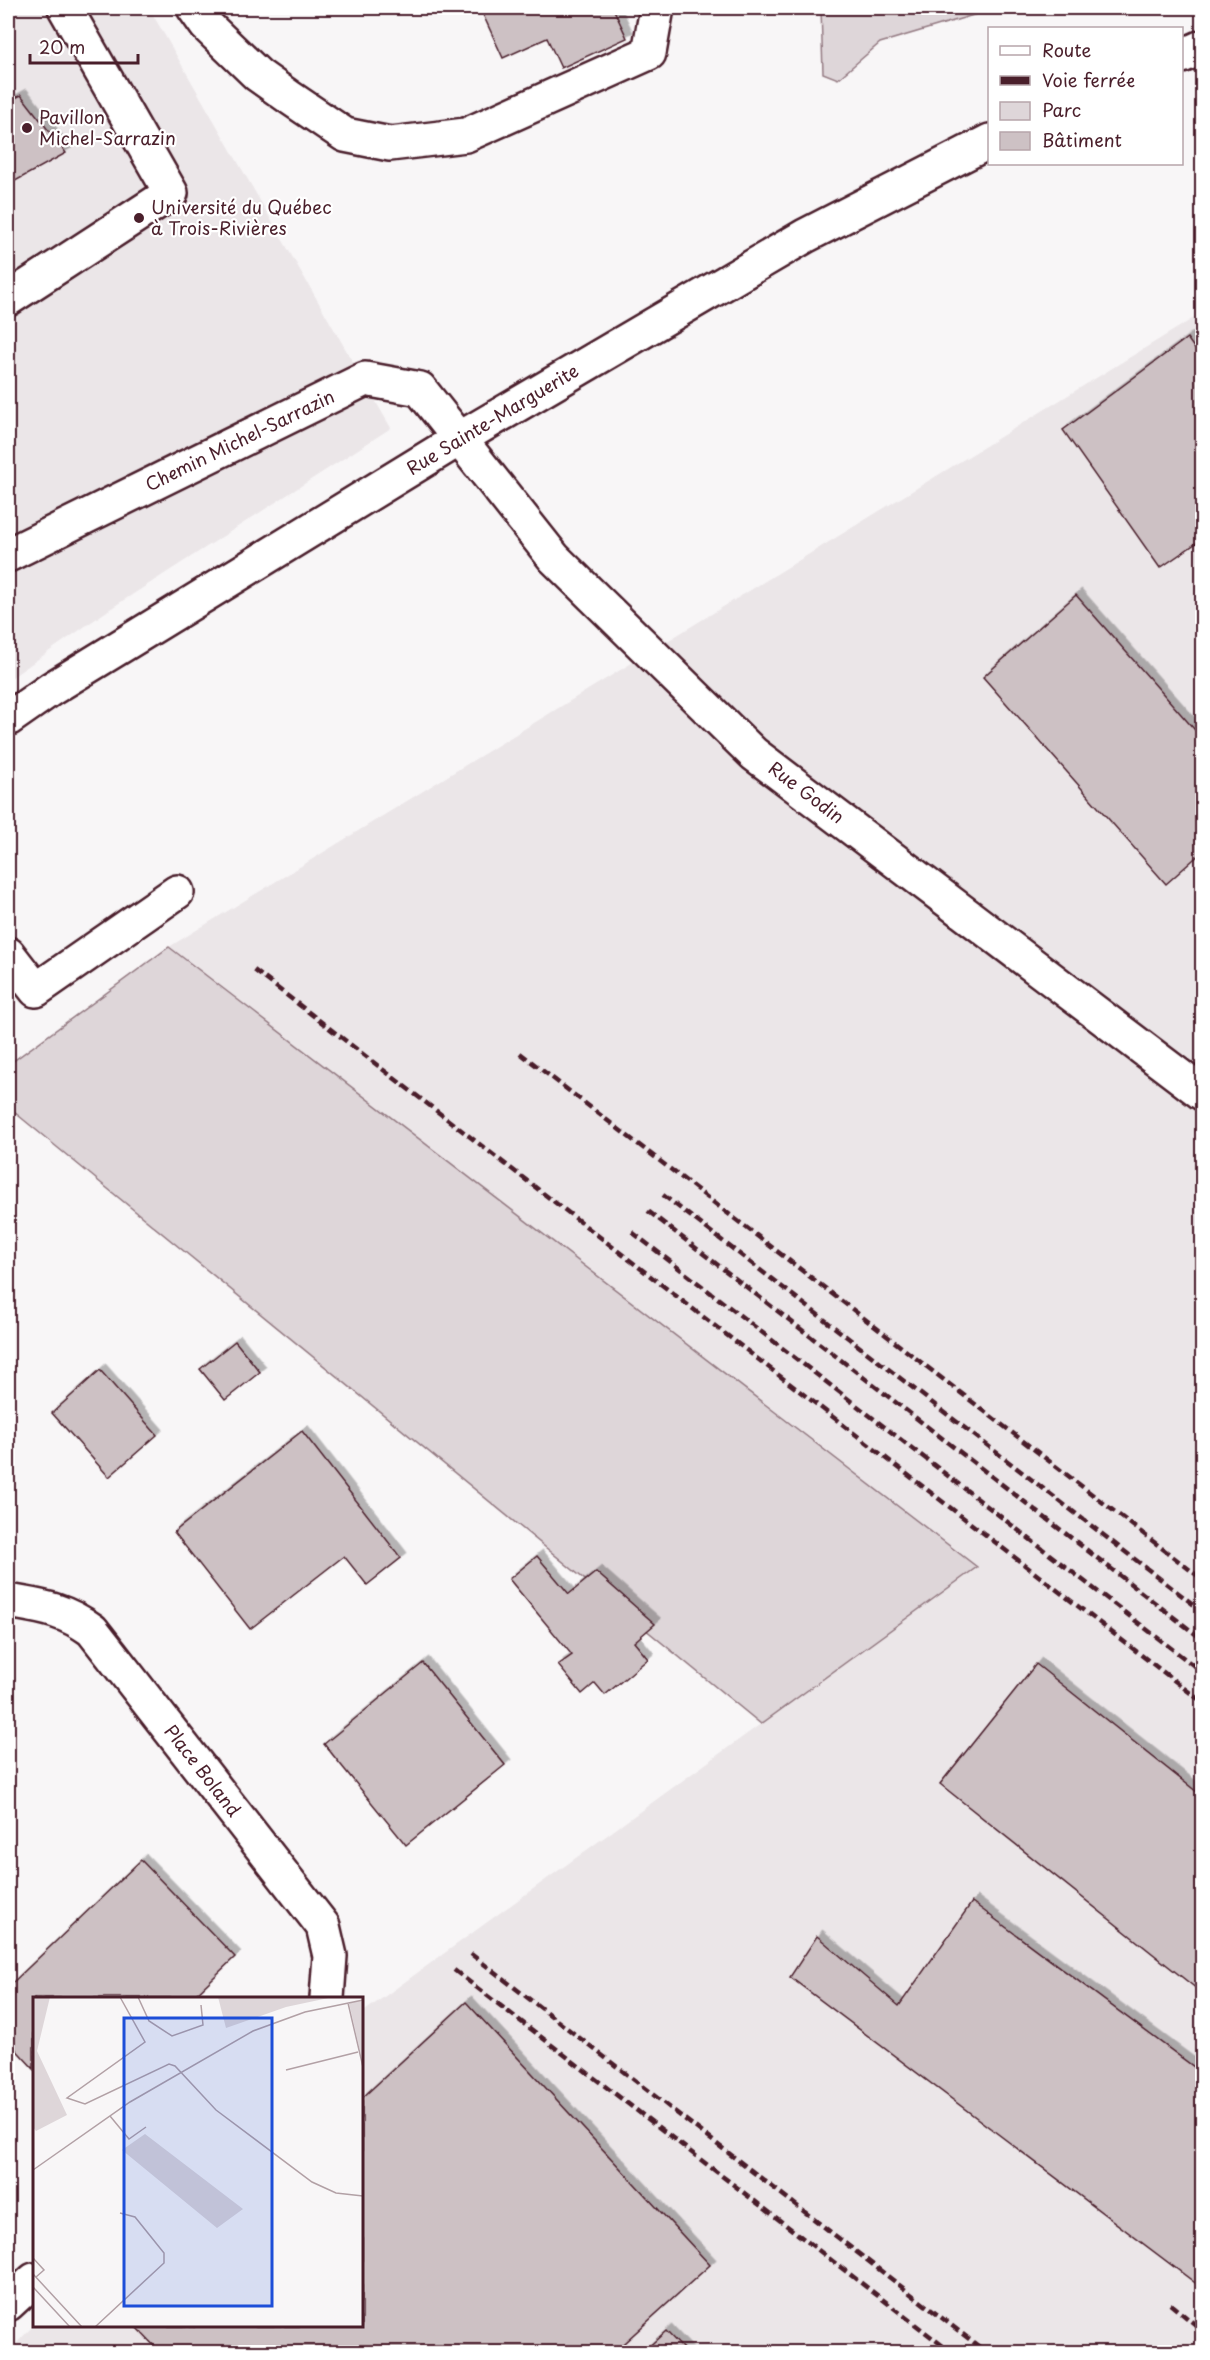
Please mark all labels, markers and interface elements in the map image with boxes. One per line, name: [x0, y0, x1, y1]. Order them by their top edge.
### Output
scale bar: [30, 27, 138, 65]
legend: [988, 27, 1183, 165]
text: 20 m: [39, 33, 85, 60]
text: Route: [1042, 36, 1092, 63]
text: Voie ferrée: [1042, 66, 1135, 93]
text: Parc: [1042, 96, 1081, 123]
place label: Pavillon Michel-Sarrazin: [39, 103, 176, 151]
marker: Pavillon Michel-Sarrazin: [20, 121, 34, 135]
text: Bâtiment: [1042, 126, 1122, 153]
place label: Université du Québec à Trois-Rivières: [151, 193, 332, 241]
marker: Université du Québec à Trois-Rivières: [132, 211, 146, 225]
street label: Rue Sainte-Marguerite: [401, 357, 583, 481]
street label: Chemin Michel-Sarrazin: [140, 382, 338, 497]
street label: Rue Godin: [763, 754, 850, 829]
street label: Place Boland: [159, 1718, 248, 1822]
inset map: [33, 1997, 363, 2327]

